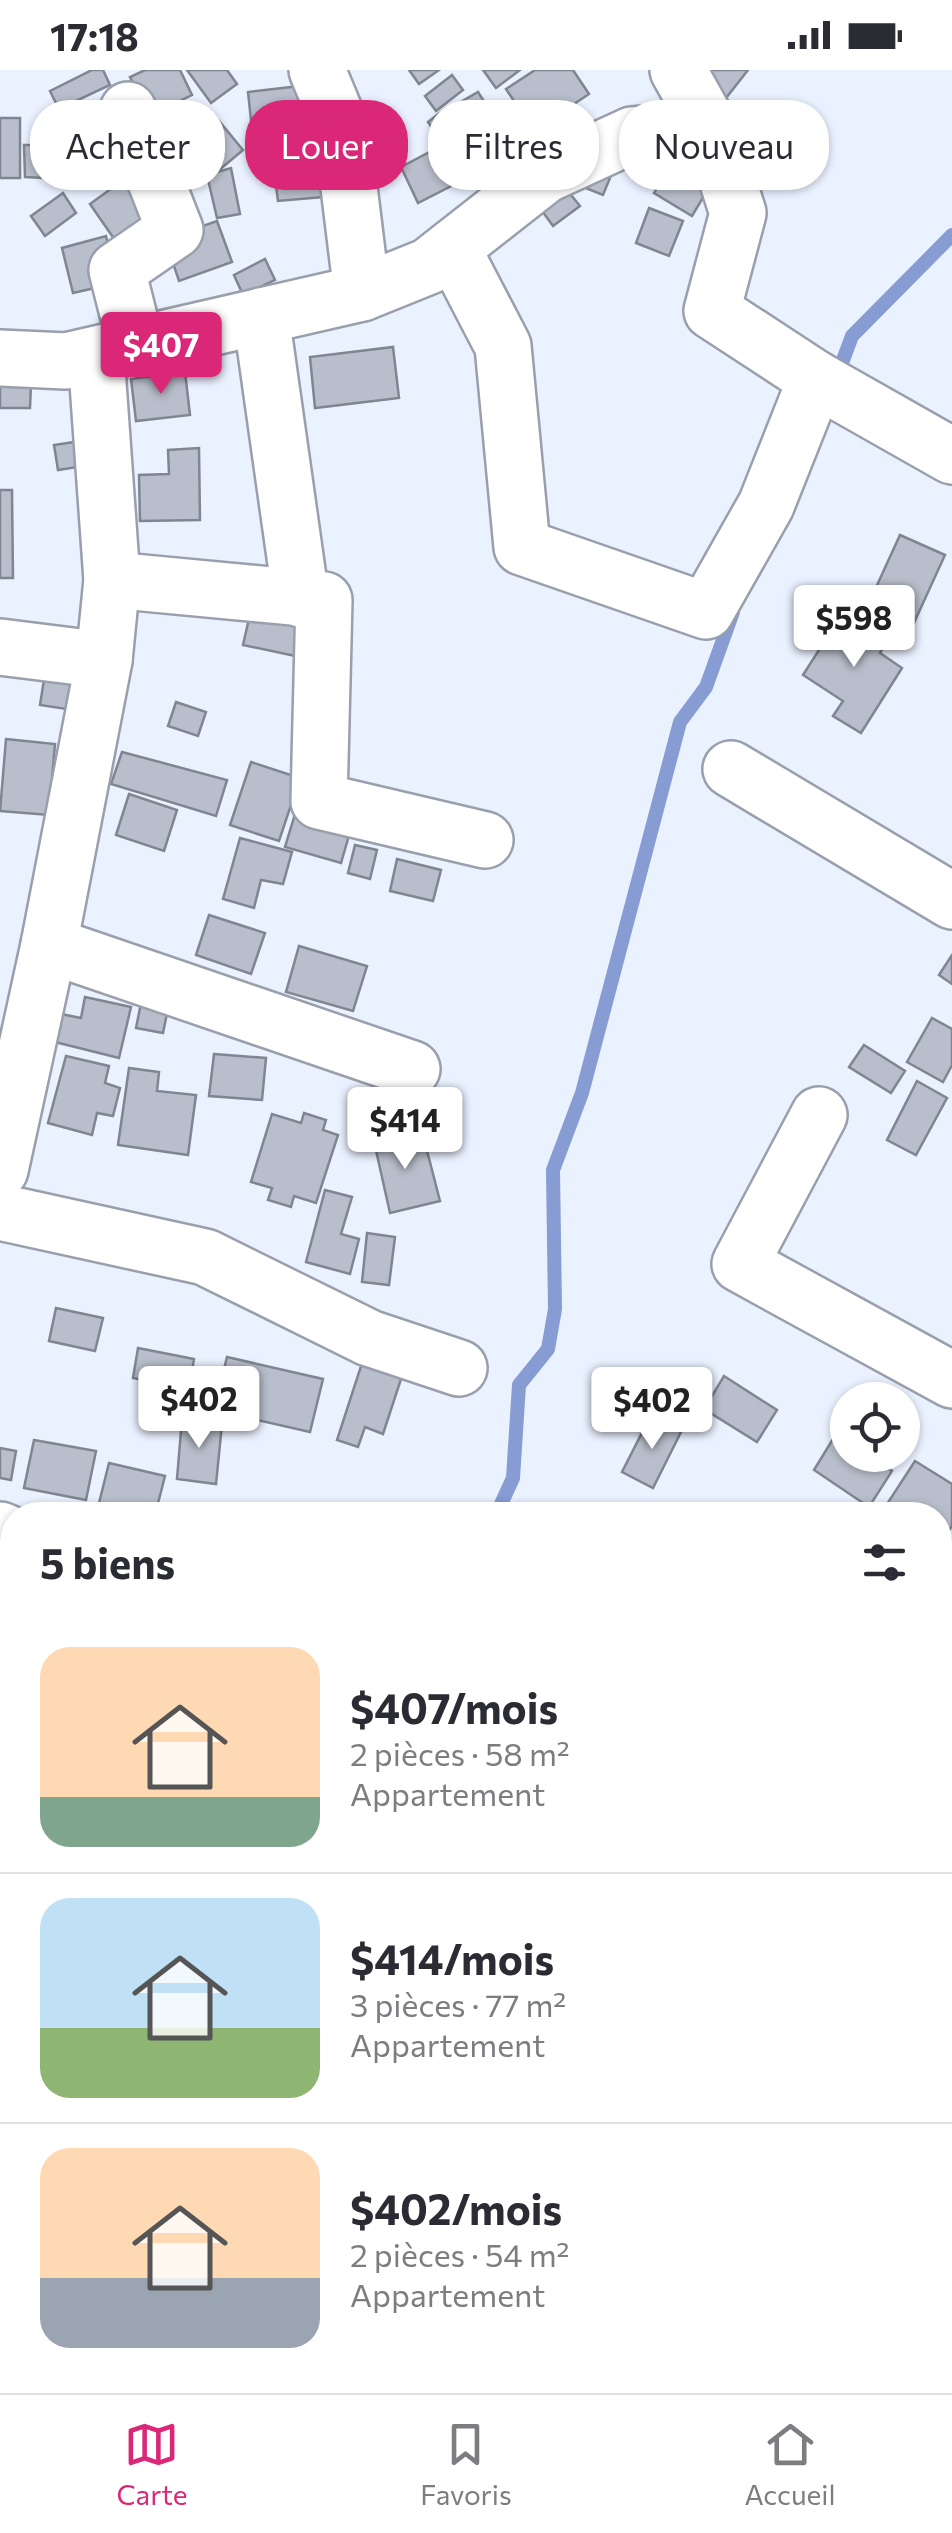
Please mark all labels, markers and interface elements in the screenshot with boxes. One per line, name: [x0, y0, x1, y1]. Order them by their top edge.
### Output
text: 17:18: [50, 12, 139, 59]
chip: Acheter: [30, 100, 225, 190]
chip: Louer: [245, 100, 408, 190]
chip: Filtres: [428, 100, 599, 190]
chip: Nouveau: [619, 100, 829, 190]
pin: $407: [102, 312, 220, 397]
text: $407: [123, 324, 199, 364]
pin: $598: [795, 585, 913, 670]
text: $598: [816, 597, 892, 637]
pin: $414: [346, 1087, 464, 1172]
text: $414: [369, 1099, 441, 1139]
pin: $402: [140, 1366, 258, 1451]
pin: $402: [593, 1367, 711, 1452]
text: $402: [160, 1378, 238, 1418]
text: $402: [613, 1379, 691, 1419]
map controls: [830, 1382, 920, 1472]
button: locate: [830, 1382, 920, 1472]
icon: filters: [857, 1535, 912, 1590]
text: 5 biens: [40, 1536, 175, 1588]
text: $407/mois: [350, 1681, 558, 1733]
icon: home: [120, 1687, 240, 1807]
text: 2 pièces · 58 m²: [350, 1733, 570, 1773]
text: Appartement: [350, 1773, 545, 1813]
text: $414/mois: [350, 1932, 554, 1984]
icon: home: [120, 1938, 240, 2058]
text: 3 pièces · 77 m²: [350, 1984, 566, 2024]
text: Appartement: [350, 2024, 545, 2064]
text: $402/mois: [350, 2182, 562, 2234]
icon: home: [120, 2188, 240, 2308]
text: 2 pièces · 54 m²: [350, 2234, 569, 2274]
text: Appartement: [350, 2274, 545, 2314]
tab: Carte: [116, 2417, 187, 2511]
tab: Favoris: [420, 2417, 512, 2511]
tab: Accueil: [745, 2417, 836, 2511]

